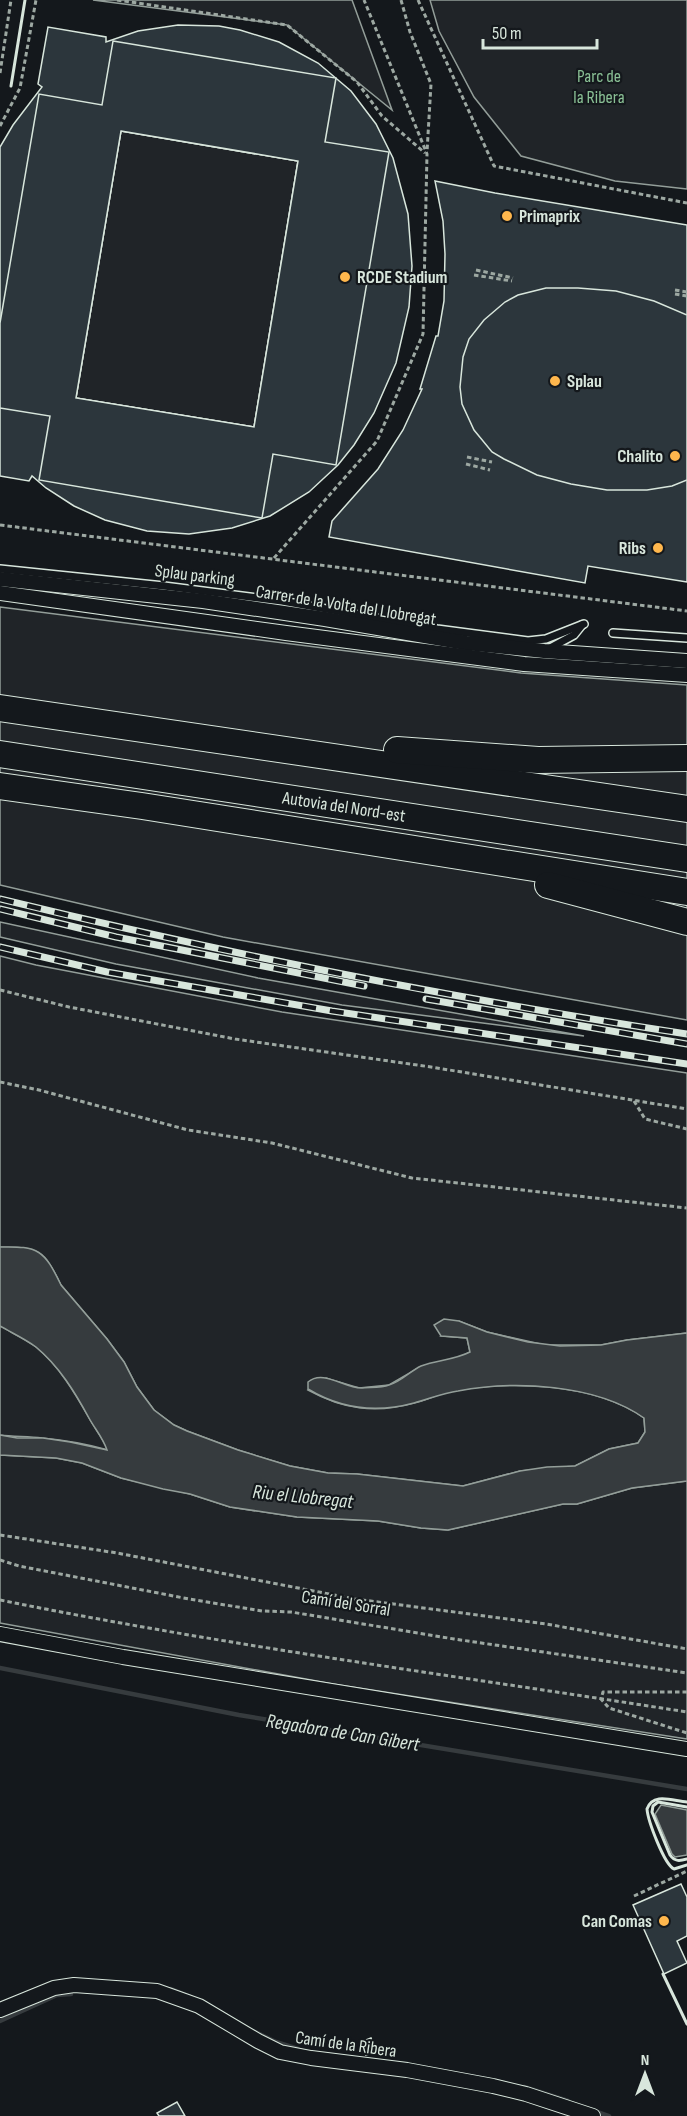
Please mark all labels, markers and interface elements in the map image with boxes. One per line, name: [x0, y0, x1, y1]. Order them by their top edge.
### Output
scale bar: [483, 12, 597, 50]
text: 50 m: [492, 23, 522, 44]
park label: Parc de la Ribera: [573, 66, 625, 108]
place label: Primaprix: [519, 206, 581, 227]
marker: Primaprix: [500, 209, 514, 223]
place label: RCDE Stadium: [357, 267, 448, 288]
marker: RCDE Stadium: [338, 270, 352, 284]
place label: Splau: [567, 371, 602, 392]
marker: Splau: [548, 374, 562, 388]
place label: Chalito: [617, 446, 663, 467]
marker: Chalito: [668, 449, 682, 463]
place label: Ribs: [619, 538, 646, 559]
marker: Ribs: [651, 541, 665, 555]
street label: Splau parking: [154, 560, 236, 591]
street label: Carrer de la Volta del Llobregat: [254, 581, 438, 630]
street label: Autovia del Nord-est: [280, 787, 407, 827]
water label: Riu el Llobregat: [251, 1480, 355, 1514]
street label: Camí del Sorral: [300, 1586, 392, 1621]
water label: Regadora de Can Gibert: [264, 1709, 422, 1757]
place label: Can Comas: [582, 1911, 652, 1932]
marker: Can Comas: [657, 1914, 671, 1928]
street label: Camí de la Ribera: [294, 2027, 398, 2062]
north arrow: [615, 2044, 675, 2104]
text: N: [641, 2051, 649, 2070]

